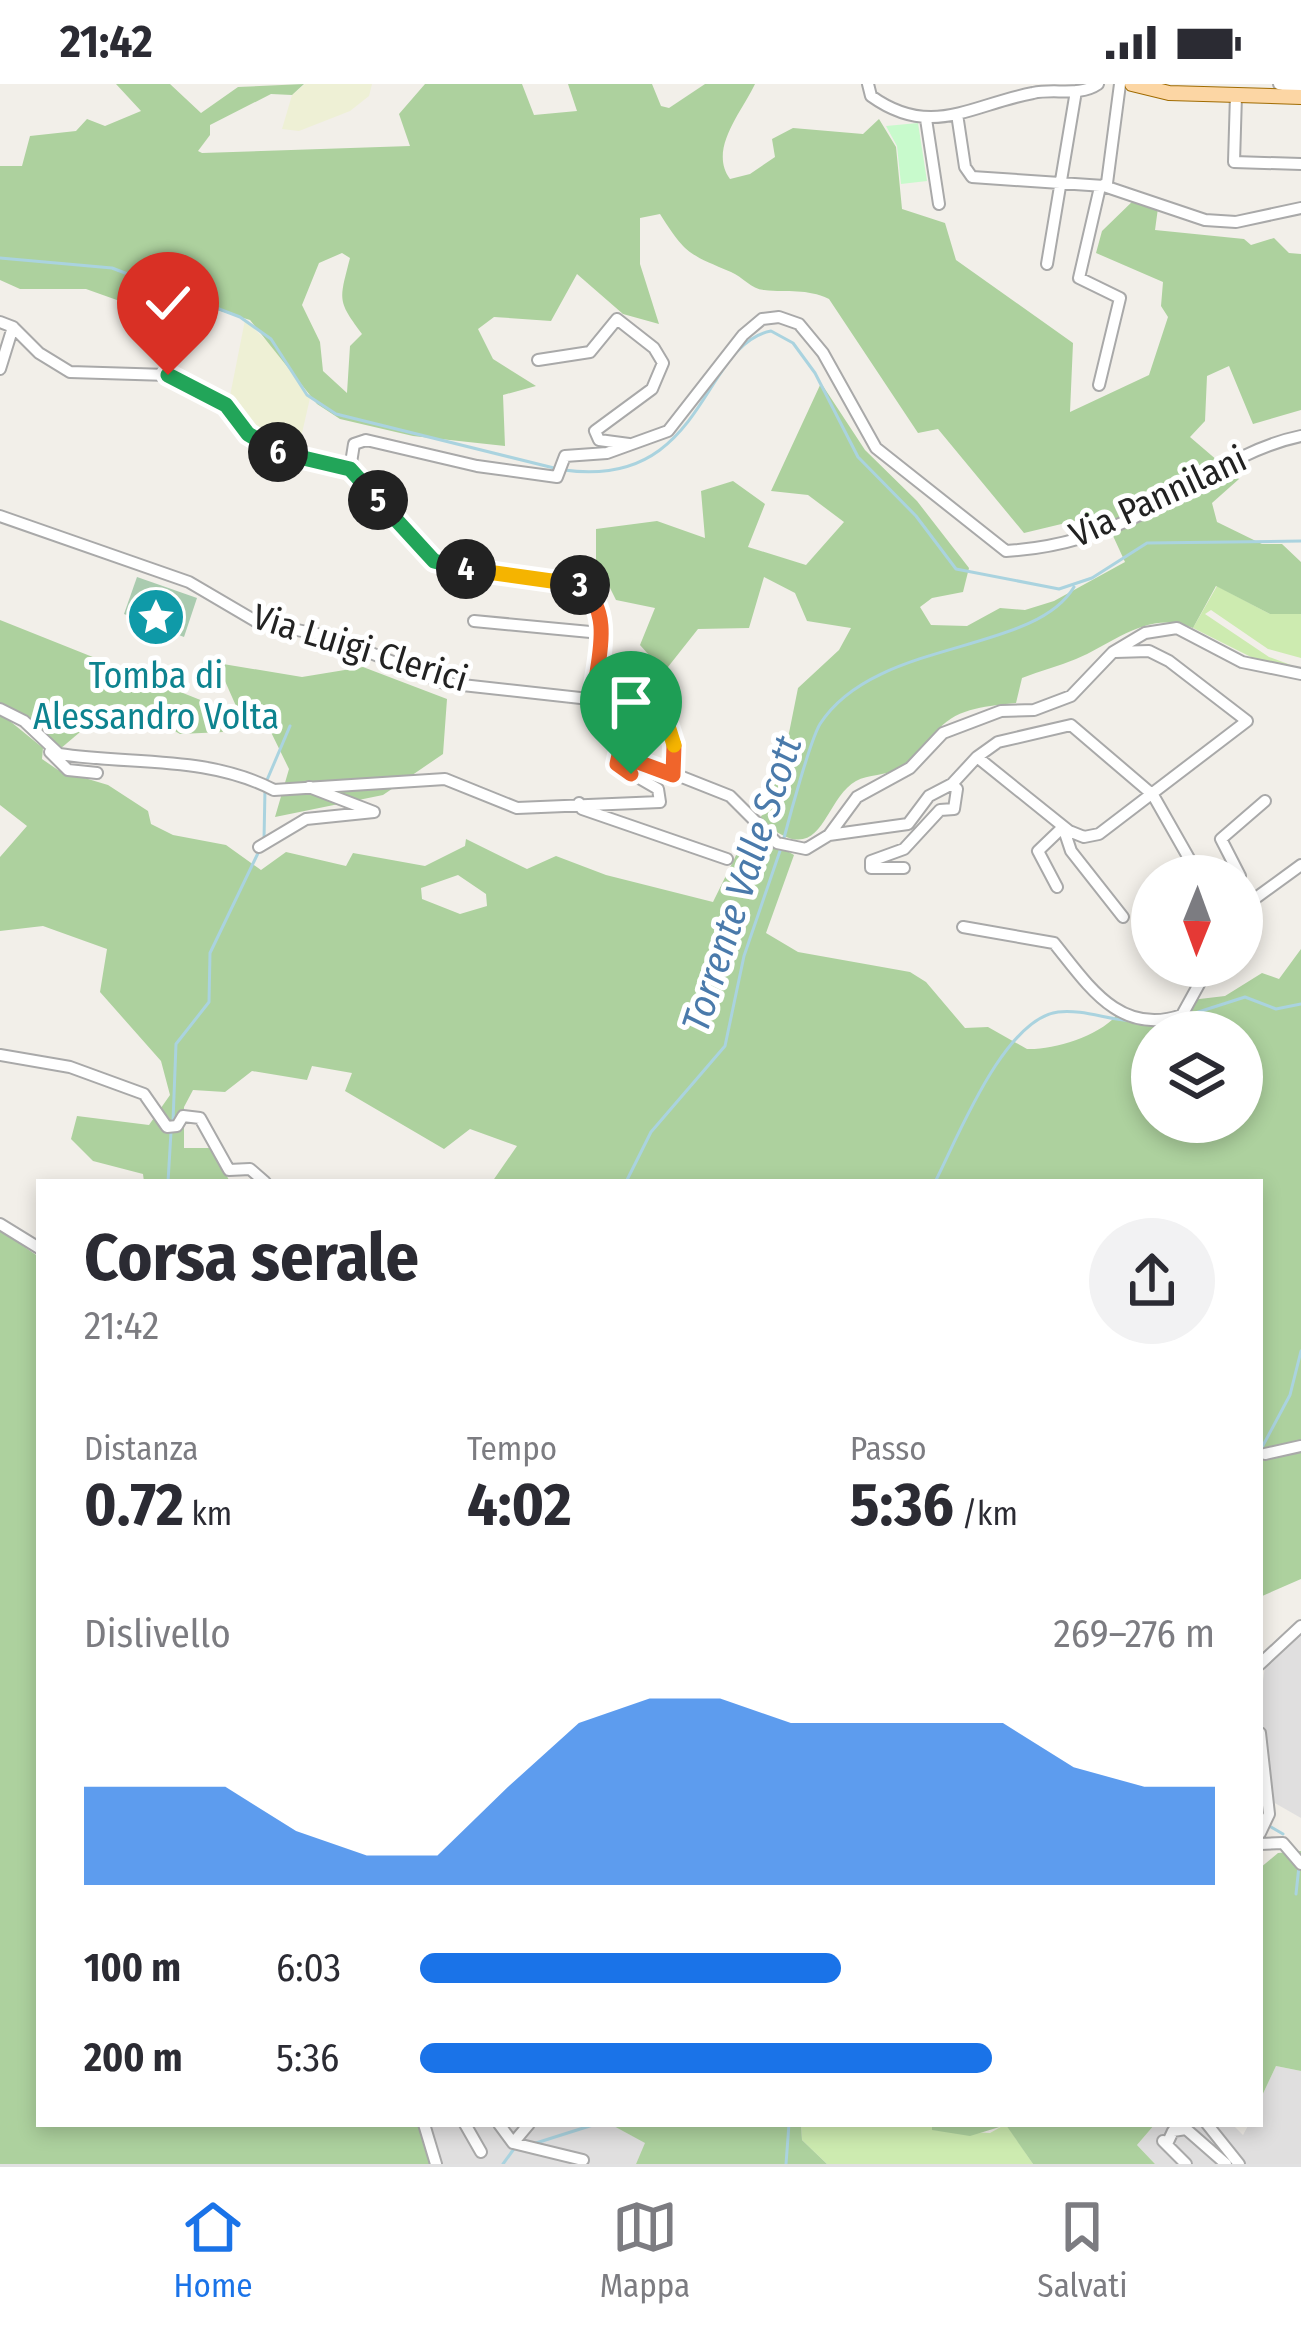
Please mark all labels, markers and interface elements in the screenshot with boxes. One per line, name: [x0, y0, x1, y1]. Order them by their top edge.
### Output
text: 21:42: [60, 15, 153, 69]
pin: [117, 252, 219, 375]
icon: check: [135, 270, 201, 336]
pin: 6: [248, 422, 308, 482]
text: 6: [269, 432, 287, 472]
street label: Via Pannilani: [1063, 437, 1253, 557]
pin: 5: [348, 470, 408, 530]
text: 5: [370, 480, 386, 520]
pin: 4: [436, 539, 496, 599]
text: 4: [458, 549, 474, 589]
pin: 3: [550, 555, 610, 615]
text: 3: [572, 565, 588, 605]
place icon: Tomba di Alessandro Volta: [125, 586, 187, 648]
street label: Via Luigi Clerici: [247, 594, 473, 702]
pin: [580, 651, 682, 774]
place label: Tomba di Alessandro Volta: [33, 654, 279, 739]
icon: arrive: [598, 669, 664, 735]
water label: Torrente Valle Scott: [673, 730, 812, 1038]
north arrow: [1131, 855, 1263, 987]
map controls: [1131, 855, 1263, 1143]
button: layers: [1131, 1011, 1263, 1143]
text: Corsa serale: [84, 1218, 419, 1297]
button: share: [1089, 1218, 1215, 1344]
text: 21:42: [84, 1303, 159, 1349]
text: Distanza: [84, 1429, 199, 1469]
text: Tempo: [467, 1429, 557, 1469]
text: Passo: [850, 1429, 927, 1469]
text: 0.72: [84, 1469, 184, 1541]
text: 4:02: [467, 1469, 572, 1541]
text: 5:36: [850, 1469, 954, 1541]
text: km: [184, 1494, 232, 1534]
text: /km: [954, 1494, 1018, 1534]
text: Dislivello: [84, 1611, 231, 1657]
text: 269–276 m: [1054, 1611, 1215, 1657]
text: 100 m: [84, 1945, 181, 1991]
text: 6:03: [276, 1945, 341, 1991]
text: 200 m: [84, 2035, 183, 2081]
text: 5:36: [276, 2035, 339, 2081]
tab: Home: [174, 2194, 253, 2306]
tab: Mappa: [600, 2194, 690, 2306]
tab: Salvati: [1037, 2194, 1127, 2306]

